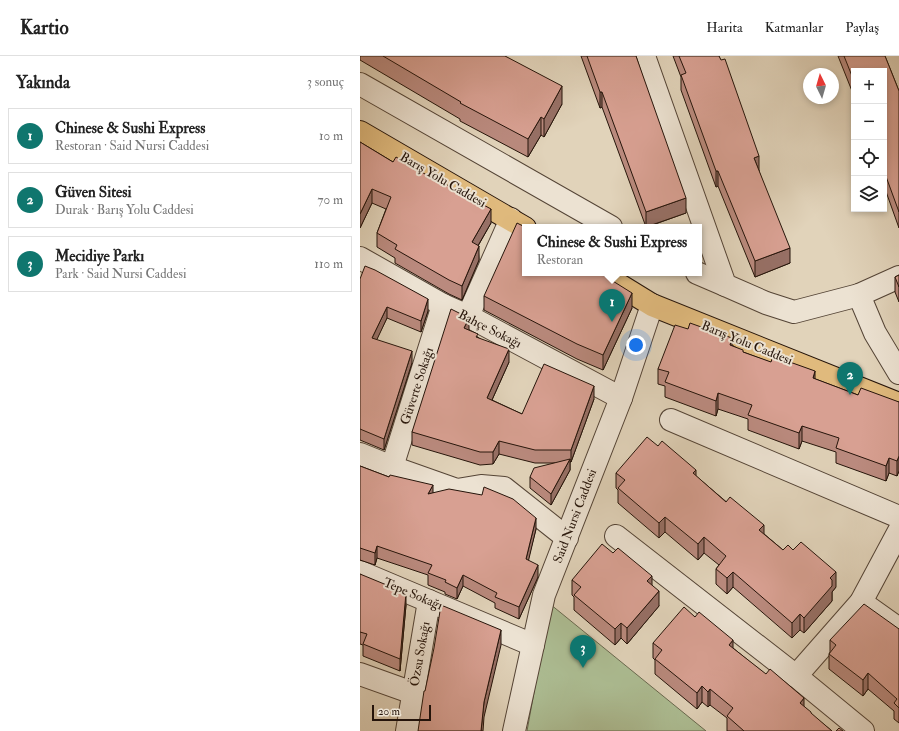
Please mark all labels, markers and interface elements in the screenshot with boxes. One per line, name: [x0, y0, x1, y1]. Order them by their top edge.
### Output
text: Kartio: [20, 16, 69, 40]
text: Harita: [706, 19, 743, 36]
text: Katmanlar: [765, 19, 823, 36]
text: Paylaş: [845, 19, 879, 36]
north arrow: [803, 68, 839, 104]
map controls: [851, 68, 887, 212]
button: +: [851, 68, 887, 104]
text: Yakında: [16, 72, 70, 93]
text: 3 sonuç: [307, 74, 344, 90]
button: −: [851, 104, 887, 140]
text: Chinese & Sushi Express: [55, 119, 205, 138]
text: 1: [28, 128, 32, 144]
text: 10 m: [319, 128, 343, 144]
text: Restoran · Said Nursi Caddesi: [55, 138, 209, 154]
button: locate: [851, 140, 887, 176]
street label: Barış Yolu Caddesi: [397, 149, 489, 211]
button: layers: [851, 176, 887, 212]
text: Güven Sitesi: [55, 183, 131, 202]
text: 2: [27, 192, 33, 208]
text: 70 m: [318, 192, 343, 208]
text: Durak · Barış Yolu Caddesi: [55, 202, 194, 218]
popup: [522, 224, 702, 276]
text: Chinese & Sushi Express: [537, 233, 687, 252]
text: Mecidiye Parkı: [55, 247, 144, 266]
text: Restoran: [537, 252, 583, 268]
text: 3: [28, 256, 33, 272]
text: 110 m: [314, 256, 343, 272]
text: Park · Said Nursi Caddesi: [55, 266, 186, 282]
pin: 1: [599, 289, 625, 322]
street label: Bahçe Sokağı: [456, 306, 525, 352]
street label: Barış Yolu Caddesi: [699, 317, 795, 369]
your location: [626, 335, 646, 355]
street label: Güverte Sokağı: [397, 345, 437, 427]
pin: 2: [837, 362, 863, 395]
street label: Said Nursi Caddesi: [550, 466, 601, 565]
street label: Tepe Sokağı: [381, 574, 446, 615]
street label: Özsu Sokağı: [406, 620, 434, 688]
pin: 3: [570, 635, 596, 668]
scale bar: [372, 703, 431, 722]
text: 20 m: [378, 705, 400, 718]

